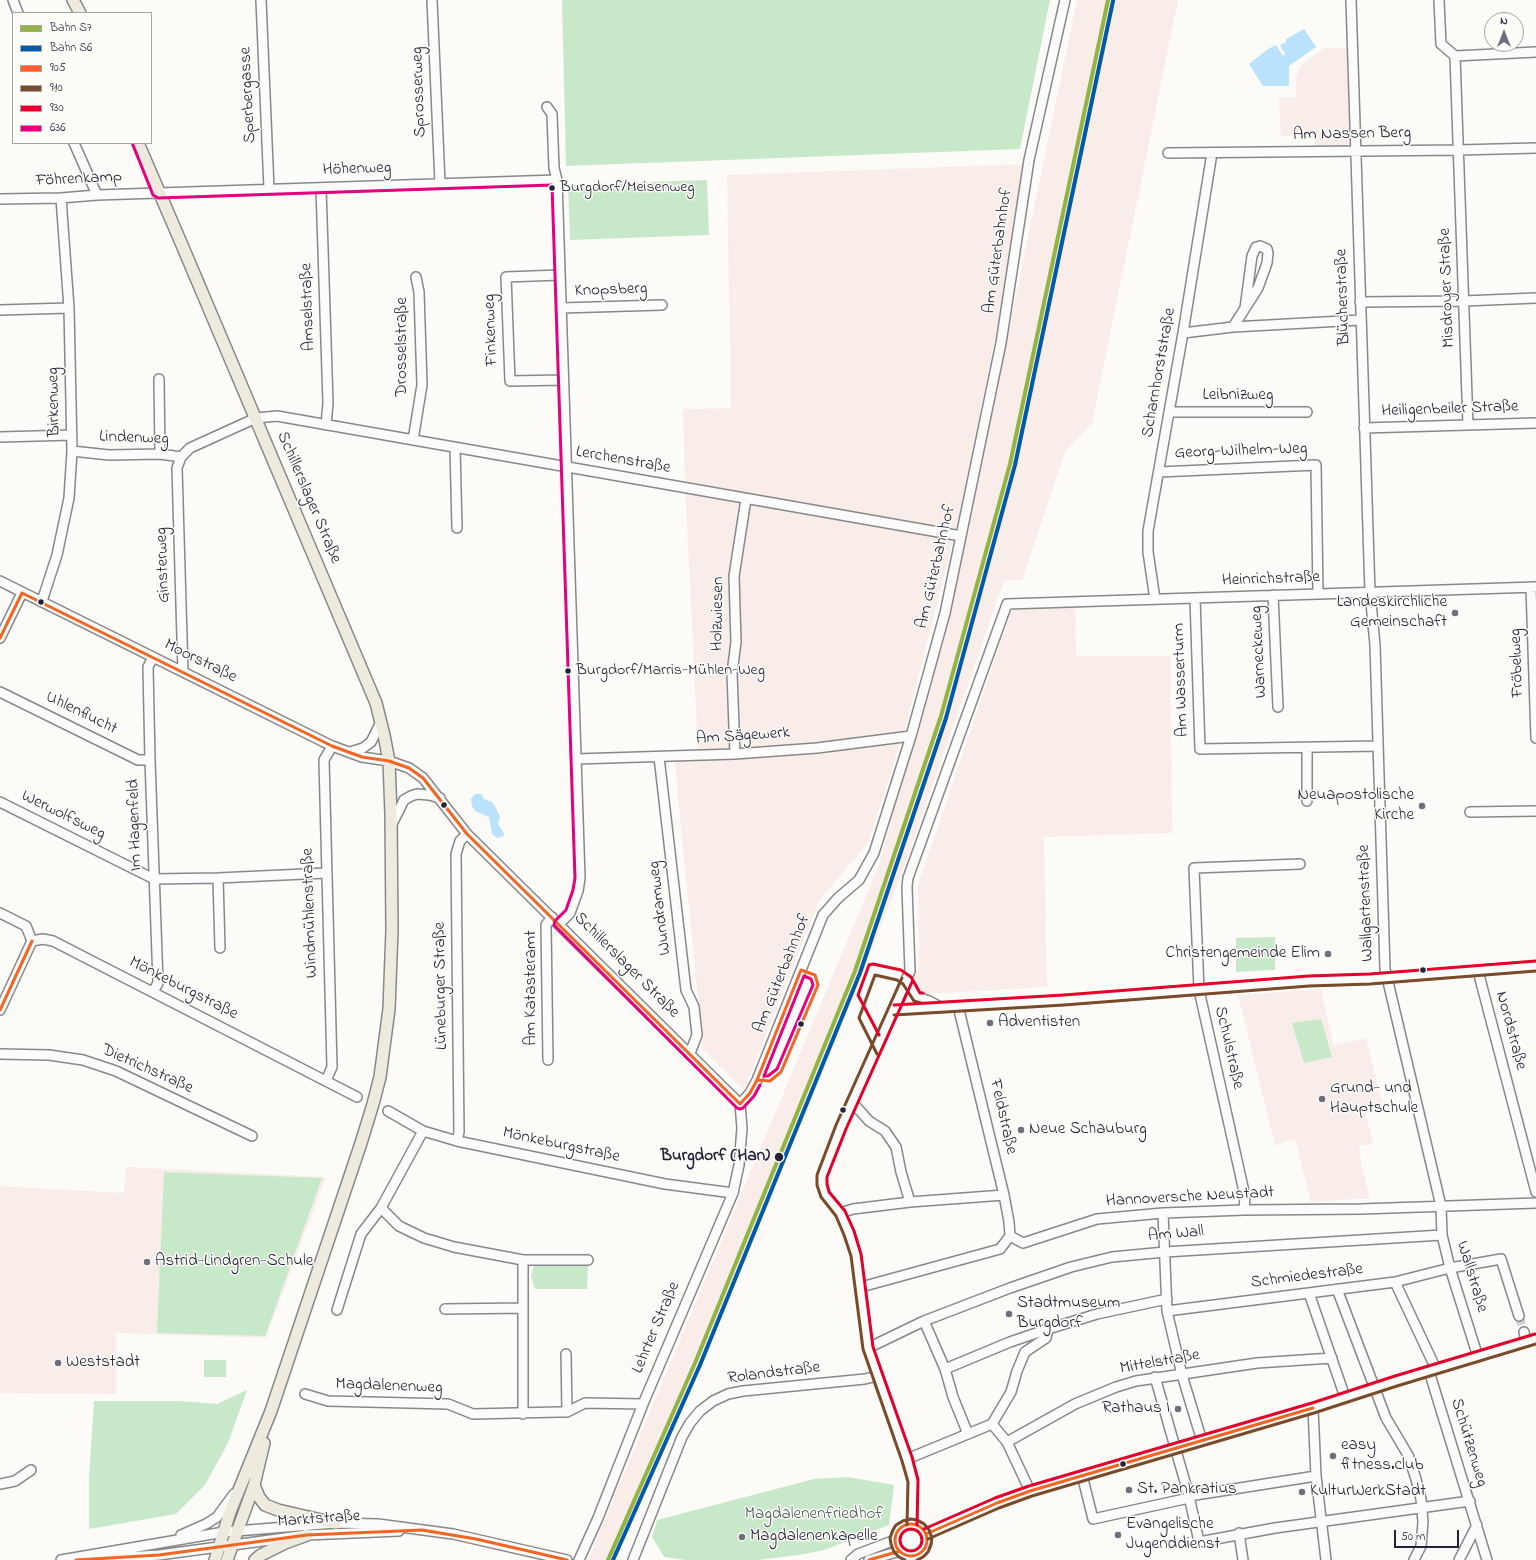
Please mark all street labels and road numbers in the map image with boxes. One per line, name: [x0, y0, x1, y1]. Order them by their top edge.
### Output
street label: Sperbergasse: [236, 46, 262, 144]
street label: Sprosserweg: [408, 46, 432, 138]
street label: Am Nassen Berg: [1293, 124, 1411, 146]
street label: Höhenweg: [322, 159, 392, 181]
street label: Föhrenkamp: [35, 168, 123, 192]
street label: Am Güterbahnhof: [980, 187, 1018, 315]
street label: Misdroyer Straße: [1436, 228, 1460, 348]
street label: Blücherstraße: [1332, 248, 1356, 346]
street label: Amselstraße: [297, 263, 321, 351]
street label: Knopsberg: [574, 280, 648, 302]
street label: Finkenweg: [481, 294, 503, 366]
street label: Drosselstraße: [393, 297, 413, 397]
street label: Scharnhorststraße: [1139, 307, 1181, 439]
street label: Birkenweg: [44, 367, 66, 437]
street label: Leibnizweg: [1203, 386, 1273, 406]
street label: Heiligenbeiler Straße: [1381, 397, 1519, 423]
street label: Lindenweg: [99, 428, 169, 450]
street label: Schillerslager Straße: [271, 429, 345, 567]
street label: Georg-Wilhelm-Weg: [1174, 439, 1308, 465]
street label: Lerchenstraße: [574, 443, 672, 479]
street label: Am Güterbahnhof: [913, 503, 961, 631]
street label: Ginsterweg: [152, 527, 176, 603]
street label: Heinrichstraße: [1222, 568, 1320, 592]
street label: Holzwiesen: [708, 576, 730, 652]
street label: Warneckeweg: [1247, 605, 1273, 699]
street label: Am Wasserturm: [1170, 623, 1194, 737]
street label: Fröbelweg: [1507, 628, 1529, 698]
street label: Moorstraße: [160, 636, 240, 688]
street label: Uhlenflucht: [42, 688, 120, 740]
street label: Am Sägewerk: [695, 724, 791, 750]
street label: Im Hagenfeld: [124, 779, 148, 871]
street label: Werwolfsweg: [18, 787, 108, 845]
street label: Wallgartenstraße: [1355, 844, 1379, 962]
street label: Windmühlenstraße: [299, 848, 323, 978]
street label: Wundramweg: [645, 860, 677, 956]
street label: Schillerslager Straße: [569, 909, 683, 1023]
street label: Am Güterbahnhof: [750, 912, 816, 1036]
street label: Lüneburger Straße: [431, 922, 453, 1050]
street label: Am Katasteramt: [522, 930, 542, 1046]
street label: Mönkeburgstraße: [125, 953, 241, 1025]
street label: Nordstraße: [1490, 990, 1530, 1072]
street label: Schulstraße: [1209, 1005, 1247, 1091]
street label: Dietrichstraße: [98, 1041, 196, 1099]
street label: Feldstraße: [983, 1078, 1021, 1156]
street label: Mönkeburgstraße: [500, 1124, 622, 1168]
street label: Hannoversche Neustadt: [1105, 1183, 1275, 1213]
street label: Am Wall: [1147, 1222, 1205, 1248]
street label: Wallstraße: [1451, 1239, 1491, 1315]
street label: Schmiedestraße: [1250, 1260, 1364, 1294]
street label: Lehrter Straße: [629, 1279, 685, 1377]
street label: Mittelstraße: [1119, 1346, 1201, 1380]
street label: Rolandstraße: [727, 1358, 821, 1390]
street label: Magdalenenweg: [335, 1375, 443, 1399]
street label: Schützenweg: [1445, 1396, 1491, 1490]
street label: Marktstraße: [277, 1507, 361, 1533]

